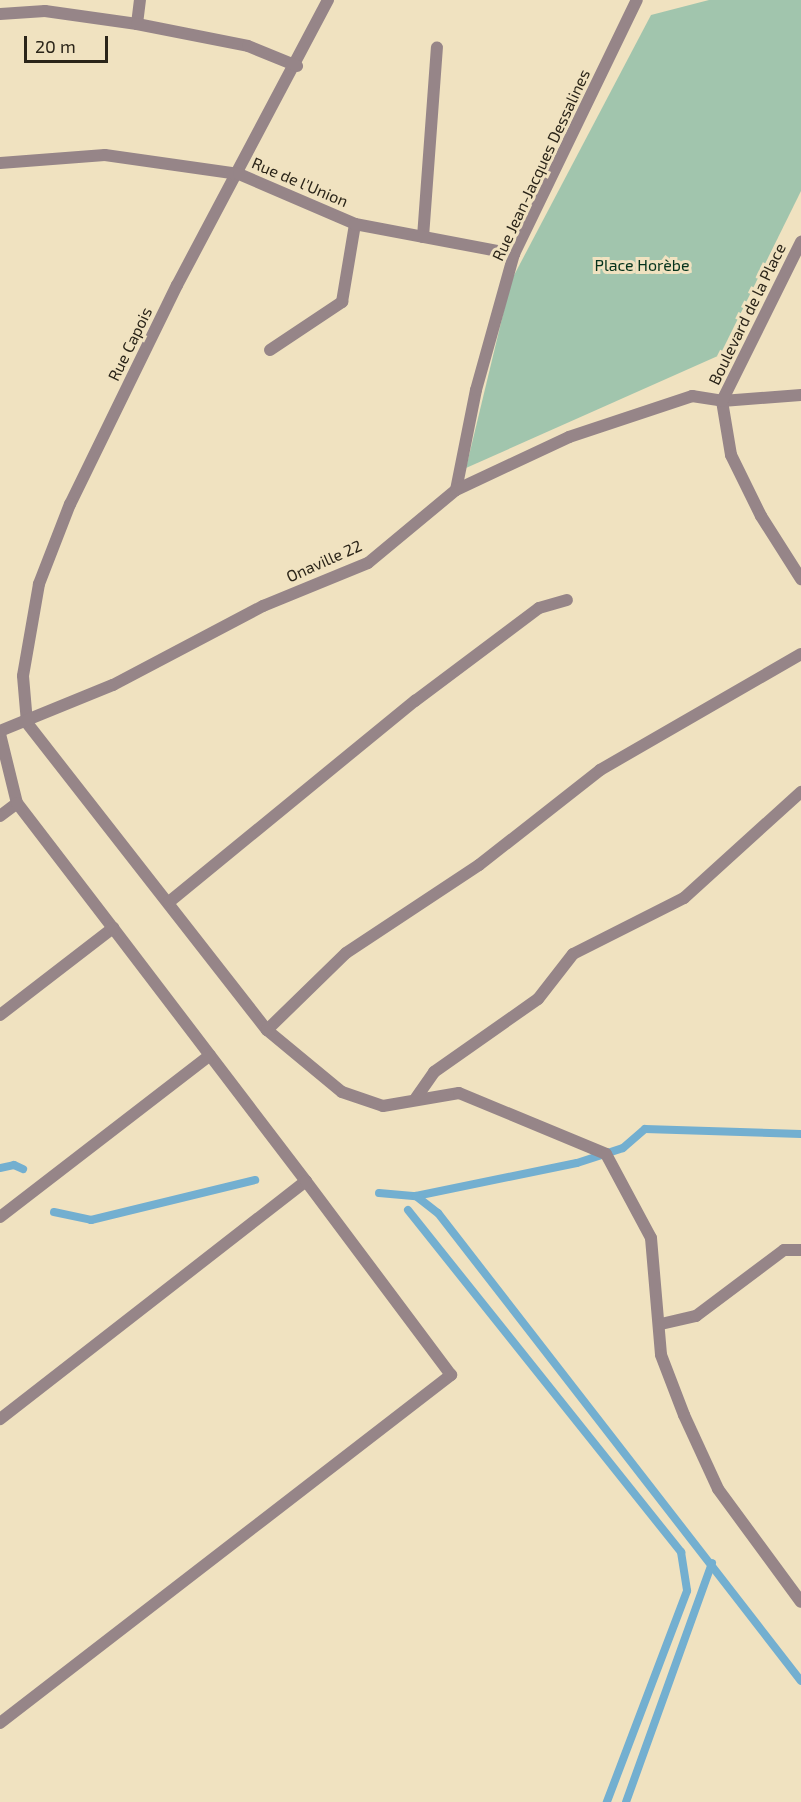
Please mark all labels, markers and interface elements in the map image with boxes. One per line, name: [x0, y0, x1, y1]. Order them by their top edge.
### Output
scale bar: [27, 24, 111, 62]
text: 20 m: [35, 35, 76, 57]
street label: Rue Jean-Jacques Dessalines: [488, 66, 594, 264]
street label: Rue de l'Union: [249, 153, 351, 211]
street label: Boulevard de la Place: [704, 240, 790, 388]
park label: Place Horèbe: [594, 255, 690, 275]
street label: Rue Capois: [104, 304, 156, 384]
street label: Onaville 22: [283, 536, 365, 586]

